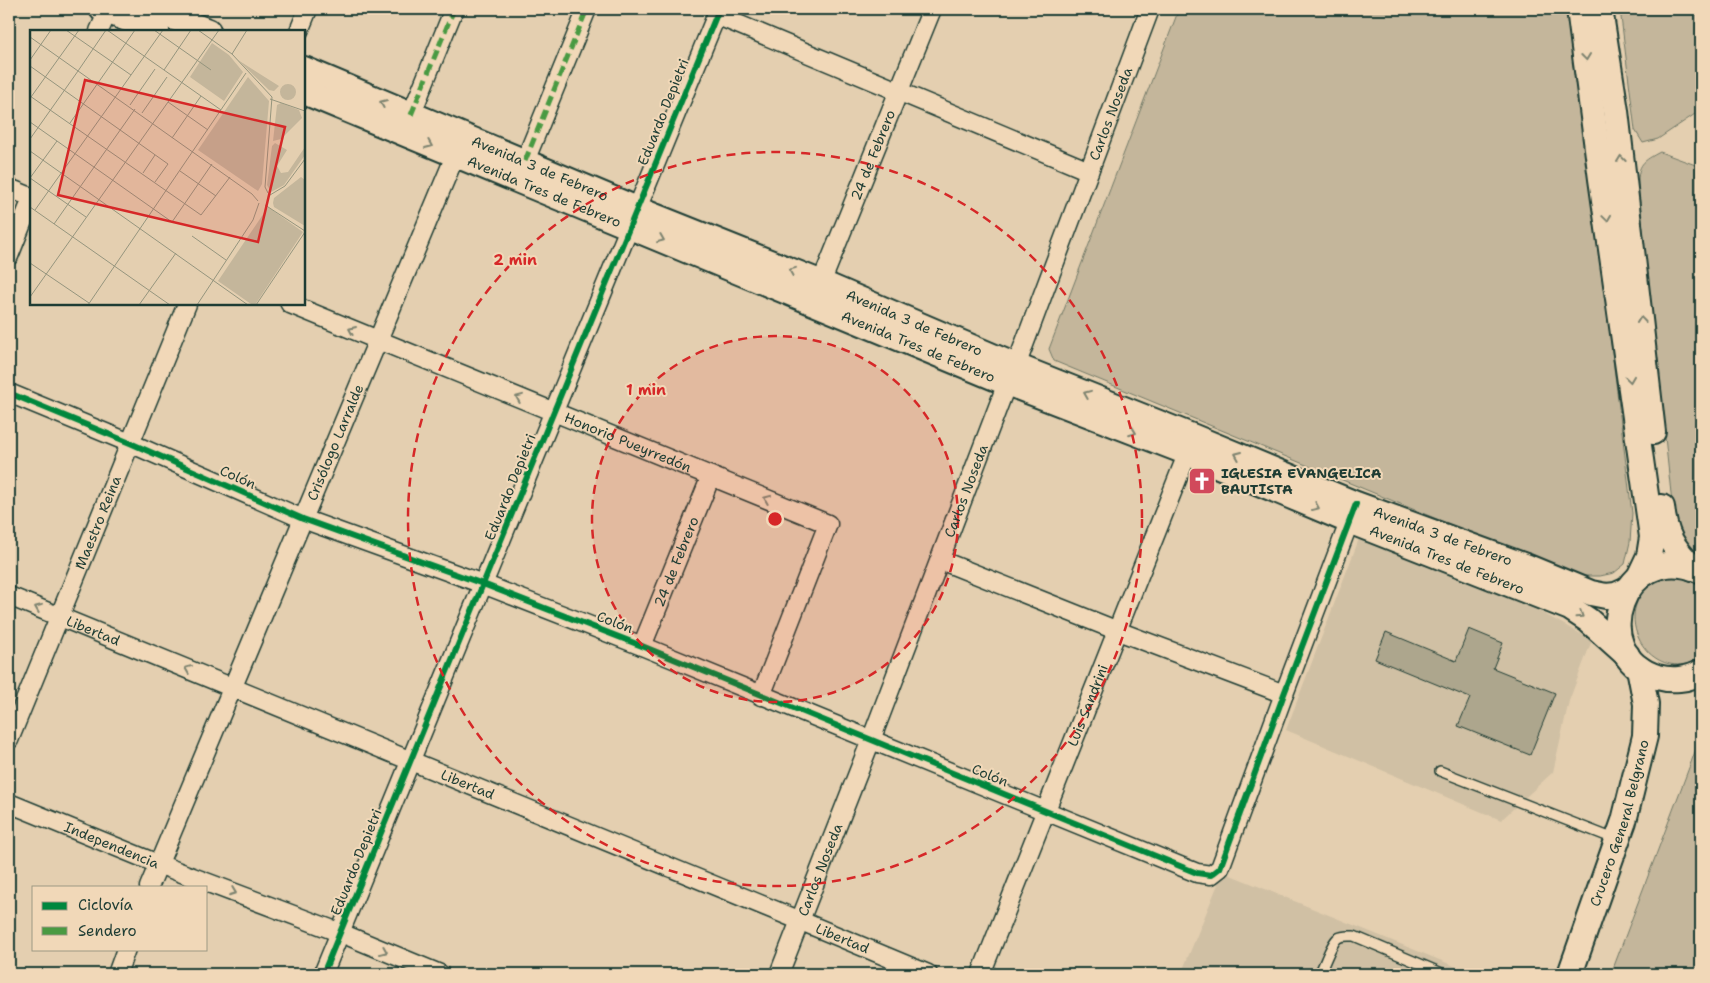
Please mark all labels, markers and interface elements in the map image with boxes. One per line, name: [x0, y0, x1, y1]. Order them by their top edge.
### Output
inset map: [30, 30, 305, 305]
one-way arrow: [1580, 53, 1590, 61]
street label: Eduardo Depietri: [633, 56, 693, 168]
street label: Carlos Noseda: [1085, 64, 1136, 163]
one-way arrow: [379, 99, 388, 110]
street label: 24 de Febrero: [847, 107, 899, 203]
street label: Avenida 3 de Febrero: [469, 131, 611, 205]
one-way arrow: [424, 139, 433, 149]
street label: Avenida Tres de Febrero: [465, 152, 624, 231]
one-way arrow: [1616, 155, 1627, 163]
one-way arrow: [1601, 214, 1612, 222]
one-way arrow: [656, 233, 665, 243]
text: 2 min: [493, 250, 537, 270]
one-way arrow: [788, 266, 797, 277]
street label: Avenida 3 de Febrero: [843, 285, 985, 360]
street label: Avenida Tres de Febrero: [839, 307, 998, 386]
one-way arrow: [1636, 316, 1647, 324]
one-way arrow: [348, 326, 357, 337]
one-way arrow: [1624, 375, 1635, 383]
text: 1 min: [626, 380, 666, 400]
street label: Crisólogo Larralde: [303, 381, 367, 503]
one-way arrow: [1083, 390, 1092, 401]
one-way arrow: [515, 393, 524, 404]
street label: Honorio Pueyrredón: [562, 408, 694, 476]
one-way arrow: [1129, 426, 1137, 436]
street label: Eduardo Depietri: [480, 431, 540, 543]
street label: Carlos Noseda: [940, 442, 992, 540]
one-way arrow: [1234, 451, 1243, 461]
street label: Colón: [217, 461, 259, 493]
place label: IGLESIA EVANGELICA BAUTISTA: [1221, 464, 1382, 498]
church icon: IGLESIA EVANGELICA BAUTISTA: [1187, 466, 1217, 496]
street label: Maestro Reina: [71, 473, 125, 572]
one-way arrow: [763, 495, 772, 505]
one-way arrow: [1311, 501, 1320, 512]
street label: Avenida 3 de Febrero: [1371, 502, 1515, 570]
centre of rings: [766, 510, 784, 528]
street label: 24 de Febrero: [650, 514, 703, 610]
street label: Avenida Tres de Febrero: [1367, 521, 1527, 598]
one-way arrow: [34, 604, 43, 614]
street label: Colón: [594, 607, 636, 637]
one-way arrow: [1575, 608, 1584, 618]
street label: Libertad: [64, 611, 123, 650]
street label: Luis Sandrini: [1063, 662, 1112, 749]
one-way arrow: [184, 665, 193, 676]
street label: Crucero General Belgrano: [1586, 738, 1653, 909]
street label: Colón: [969, 760, 1011, 791]
street label: Libertad: [438, 765, 498, 803]
street label: Eduardo Depietri: [326, 806, 386, 918]
street label: Independencia: [62, 818, 162, 873]
street label: Carlos Noseda: [794, 821, 846, 919]
legend: [32, 886, 208, 950]
one-way arrow: [228, 886, 237, 896]
text: Ciclovía: [78, 895, 134, 915]
street label: Libertad: [813, 919, 872, 958]
text: Sendero: [78, 921, 137, 941]
one-way arrow: [379, 945, 388, 955]

